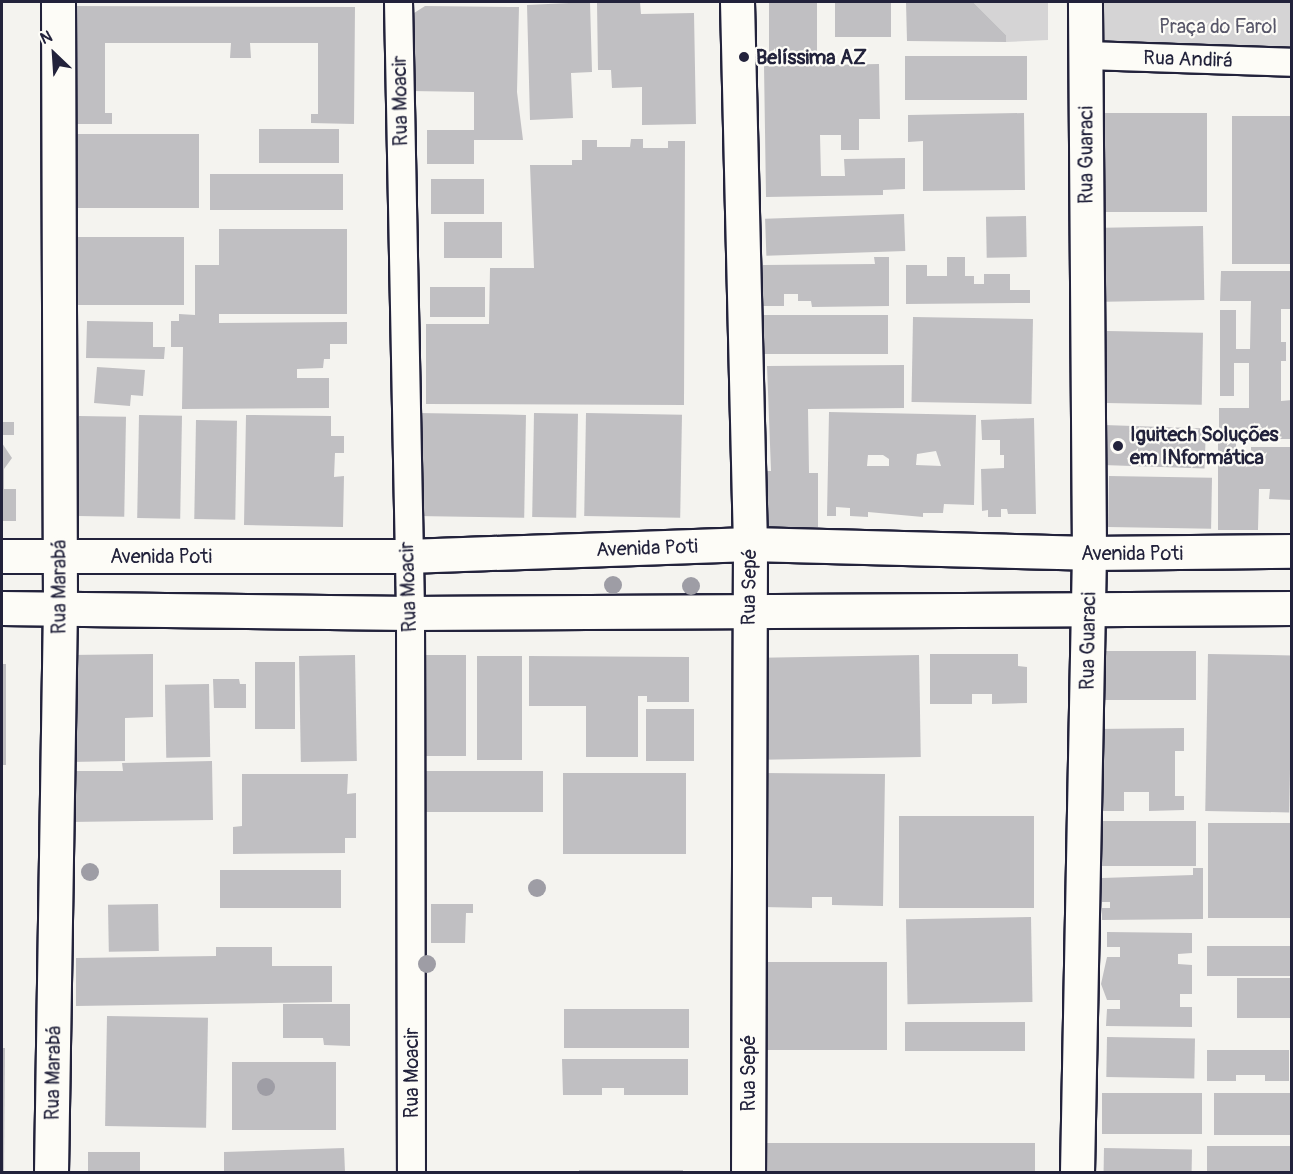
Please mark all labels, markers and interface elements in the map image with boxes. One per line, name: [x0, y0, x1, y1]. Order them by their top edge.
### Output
park label: Praça do Farol: [1159, 14, 1277, 38]
north arrow: [24, 24, 84, 84]
text: N: [37, 26, 56, 49]
place label: Belíssima AZ: [756, 45, 867, 69]
street label: Rua Andirá: [1143, 45, 1233, 73]
marker: Belíssima AZ: [737, 50, 751, 64]
street label: Rua Moacir: [387, 56, 413, 146]
street label: Rua Guaraci: [1074, 106, 1098, 204]
place label: Iguitech Soluções em INformática: [1130, 422, 1278, 469]
marker: Iguitech Soluções em INformática: [1111, 439, 1125, 453]
street label: Avenida Poti: [596, 534, 698, 562]
street label: Rua Marabá: [47, 540, 71, 634]
street label: Rua Moacir: [394, 541, 422, 633]
street label: Avenida Poti: [1081, 541, 1183, 565]
street label: Avenida Poti: [110, 544, 212, 568]
street label: Rua Sepé: [736, 548, 762, 626]
street label: Rua Guaraci: [1075, 592, 1101, 690]
street label: Rua Marabá: [40, 1026, 66, 1120]
street label: Rua Moacir: [399, 1028, 423, 1118]
street label: Rua Sepé: [736, 1035, 760, 1111]

